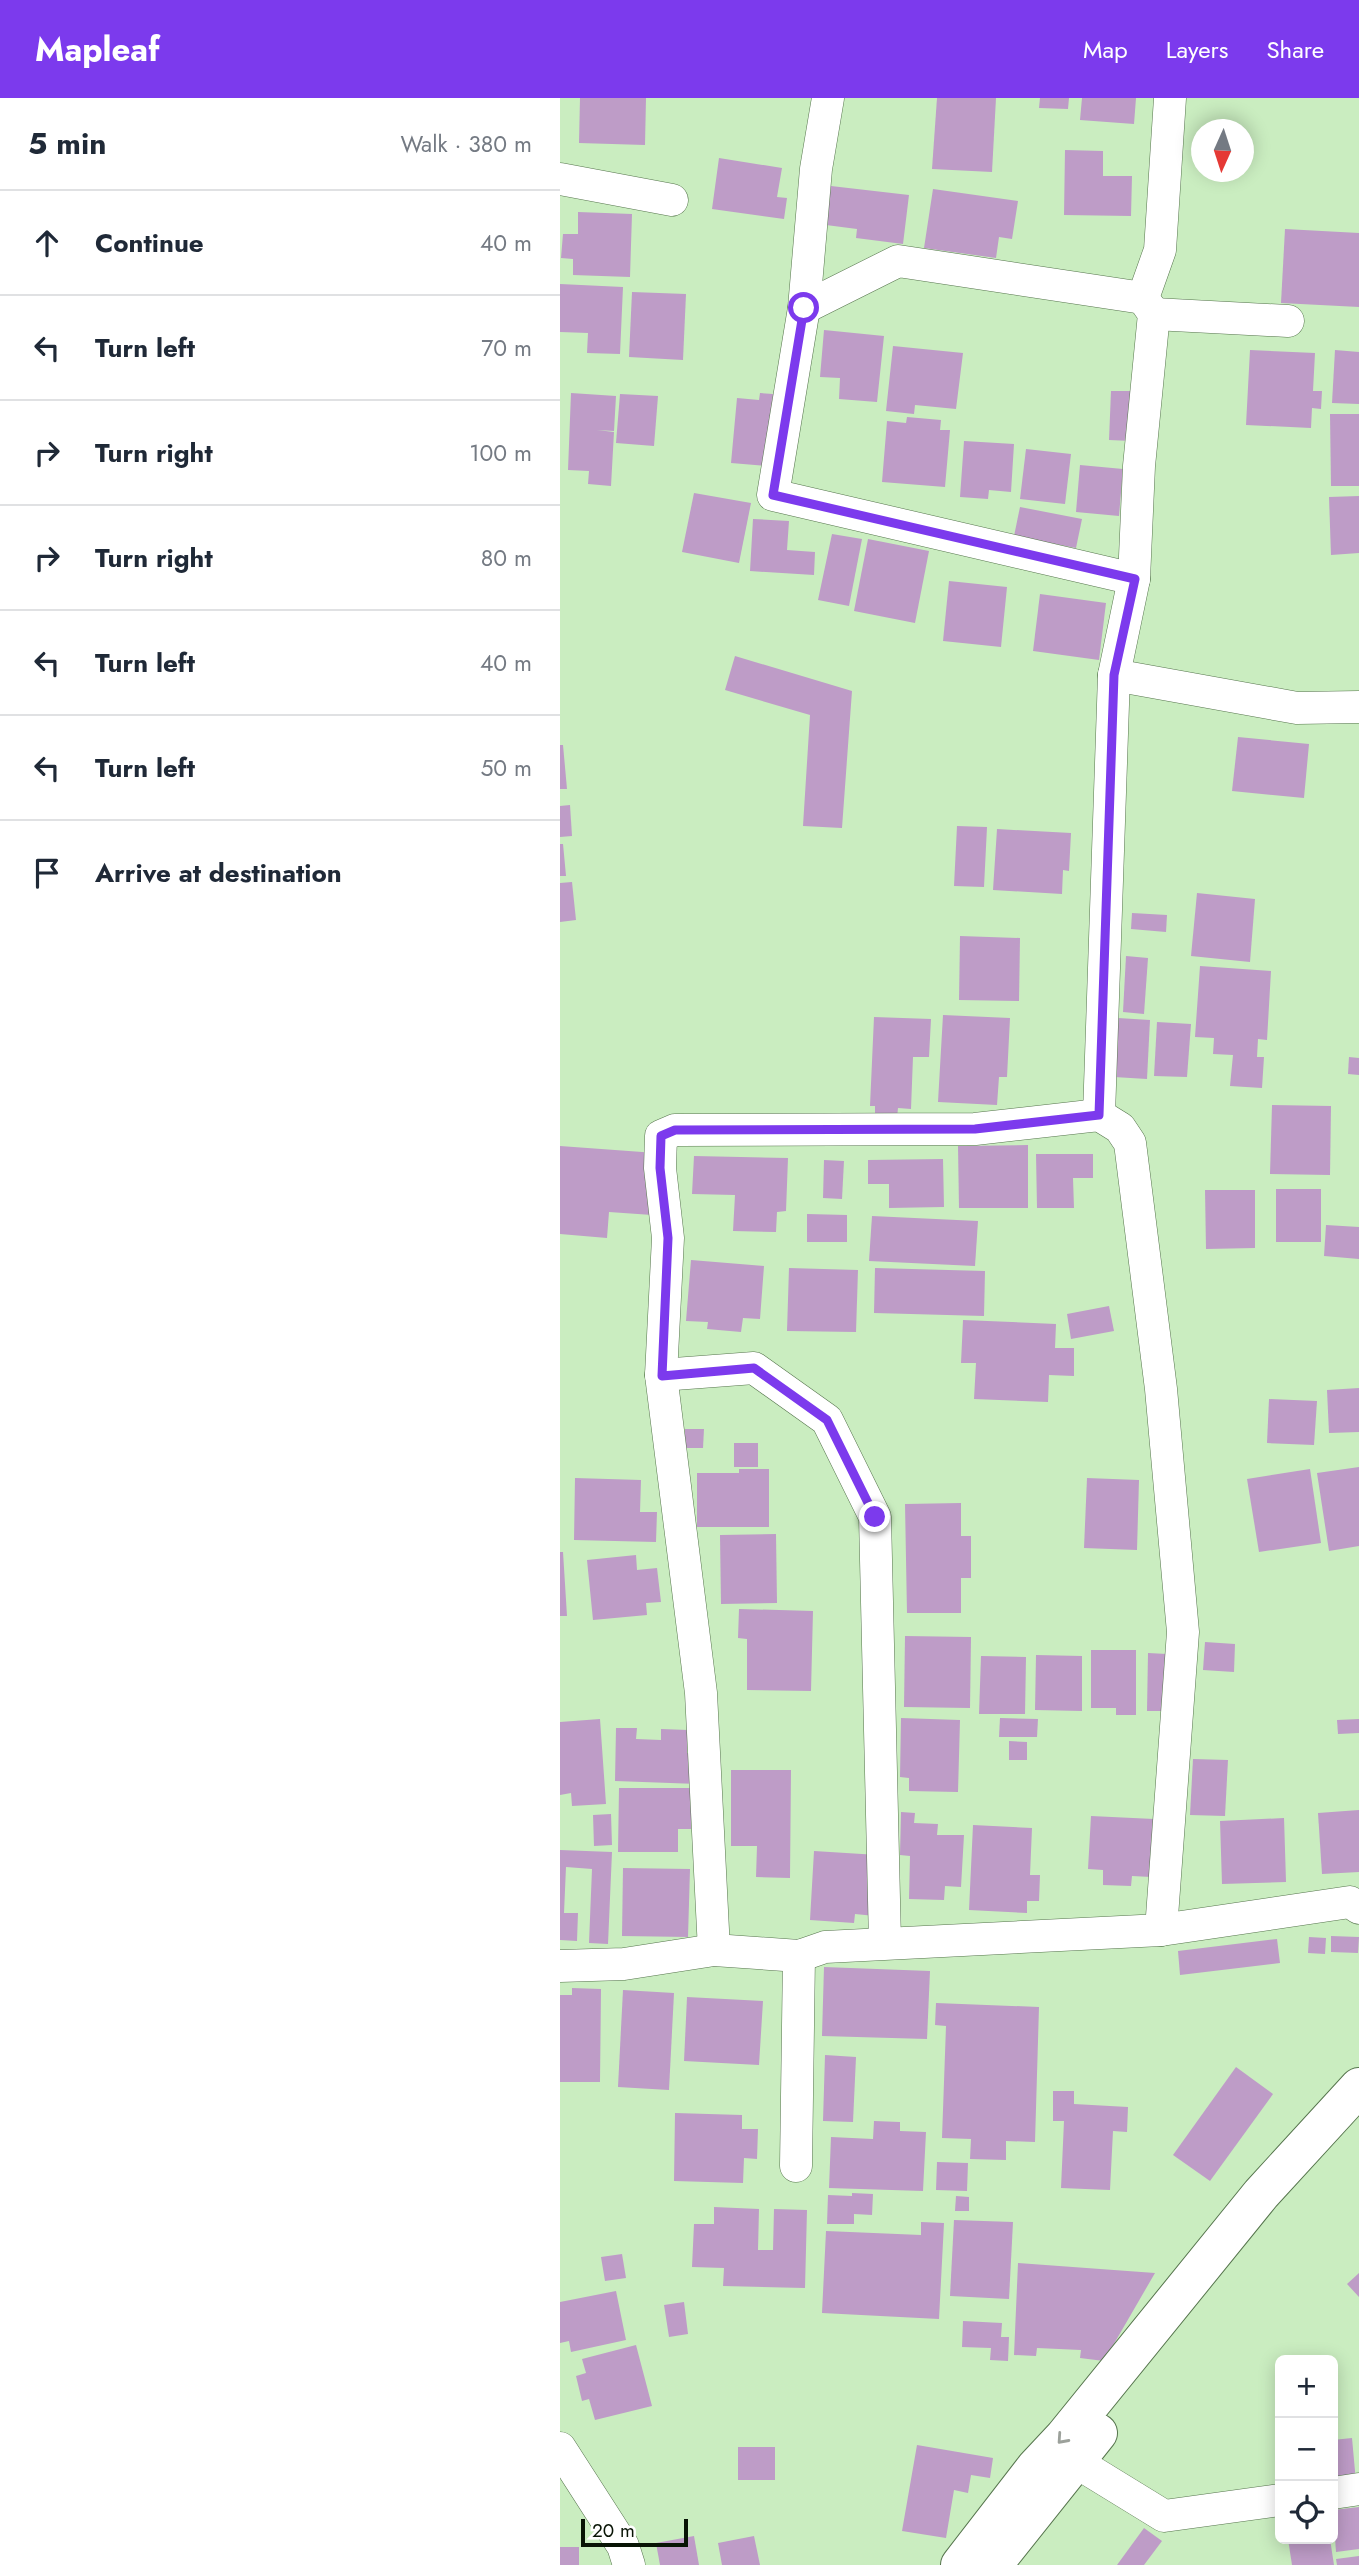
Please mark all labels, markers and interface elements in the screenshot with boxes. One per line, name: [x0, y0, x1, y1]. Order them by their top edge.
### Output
text: Mapleaf: [35, 26, 160, 73]
text: Map: [1083, 32, 1128, 67]
text: Layers: [1166, 32, 1228, 67]
text: Share: [1266, 32, 1324, 67]
north arrow: [1191, 119, 1254, 182]
text: 5 min: [28, 122, 106, 165]
text: Walk · 380 m: [401, 127, 532, 161]
icon: ahead: [28, 224, 66, 262]
text: Continue: [95, 224, 204, 262]
text: 40 m: [480, 226, 532, 260]
route start: [788, 292, 819, 323]
icon: left: [28, 329, 66, 367]
text: Turn left: [95, 329, 195, 367]
text: 70 m: [481, 331, 532, 365]
icon: right: [28, 434, 66, 472]
text: Turn right: [95, 434, 213, 472]
text: 100 m: [469, 436, 532, 470]
icon: right: [28, 539, 66, 577]
text: Turn right: [95, 539, 213, 577]
text: 80 m: [481, 541, 532, 575]
icon: left: [28, 644, 66, 682]
text: Turn left: [95, 644, 195, 682]
text: 40 m: [480, 646, 532, 680]
icon: left: [28, 749, 66, 787]
text: Turn left: [95, 749, 195, 787]
text: 50 m: [480, 751, 532, 785]
icon: arrive: [28, 854, 66, 892]
text: Arrive at destination: [95, 854, 342, 892]
route end: [859, 1501, 890, 1532]
map controls: [1275, 2355, 1338, 2544]
button: +: [1275, 2355, 1338, 2418]
button: −: [1275, 2418, 1338, 2481]
one-way arrow: [1058, 2430, 1070, 2443]
button: locate: [1275, 2481, 1338, 2544]
scale bar: [581, 2516, 688, 2548]
text: 20 m: [592, 2517, 635, 2544]

